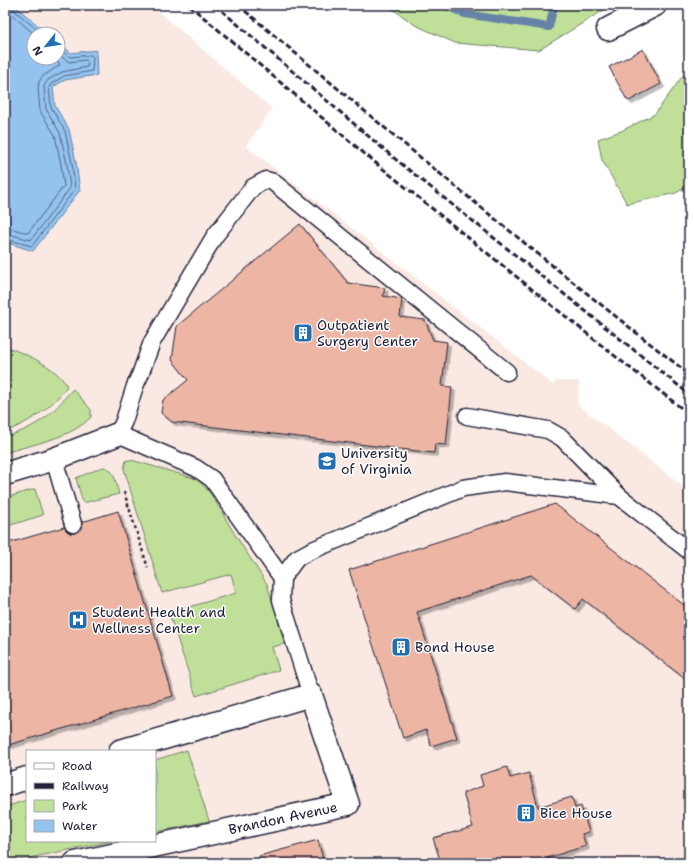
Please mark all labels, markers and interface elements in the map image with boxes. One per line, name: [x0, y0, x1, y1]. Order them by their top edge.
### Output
north arrow: [26, 26, 66, 66]
text: N: [29, 43, 46, 58]
place label: Outpatient Surgery Center: [317, 316, 419, 350]
building icon: Outpatient Surgery Center: [292, 322, 314, 344]
place label: University of Virginia: [341, 444, 412, 478]
school or university icon: University of Virginia: [316, 450, 338, 472]
place label: Student Health and Wellness Center: [92, 603, 226, 637]
hospital icon: Student Health and Wellness Center: [67, 609, 89, 631]
building icon: Bond House: [390, 636, 412, 658]
place label: Bond House: [415, 638, 495, 656]
legend: [26, 750, 156, 842]
text: Road: [62, 758, 93, 774]
text: Railway: [62, 778, 109, 794]
text: Park: [62, 798, 88, 814]
street label: Brandon Avenue: [227, 798, 339, 838]
building icon: Bice House: [515, 802, 537, 824]
place label: Bice House: [540, 804, 613, 822]
text: Water: [62, 818, 98, 834]

